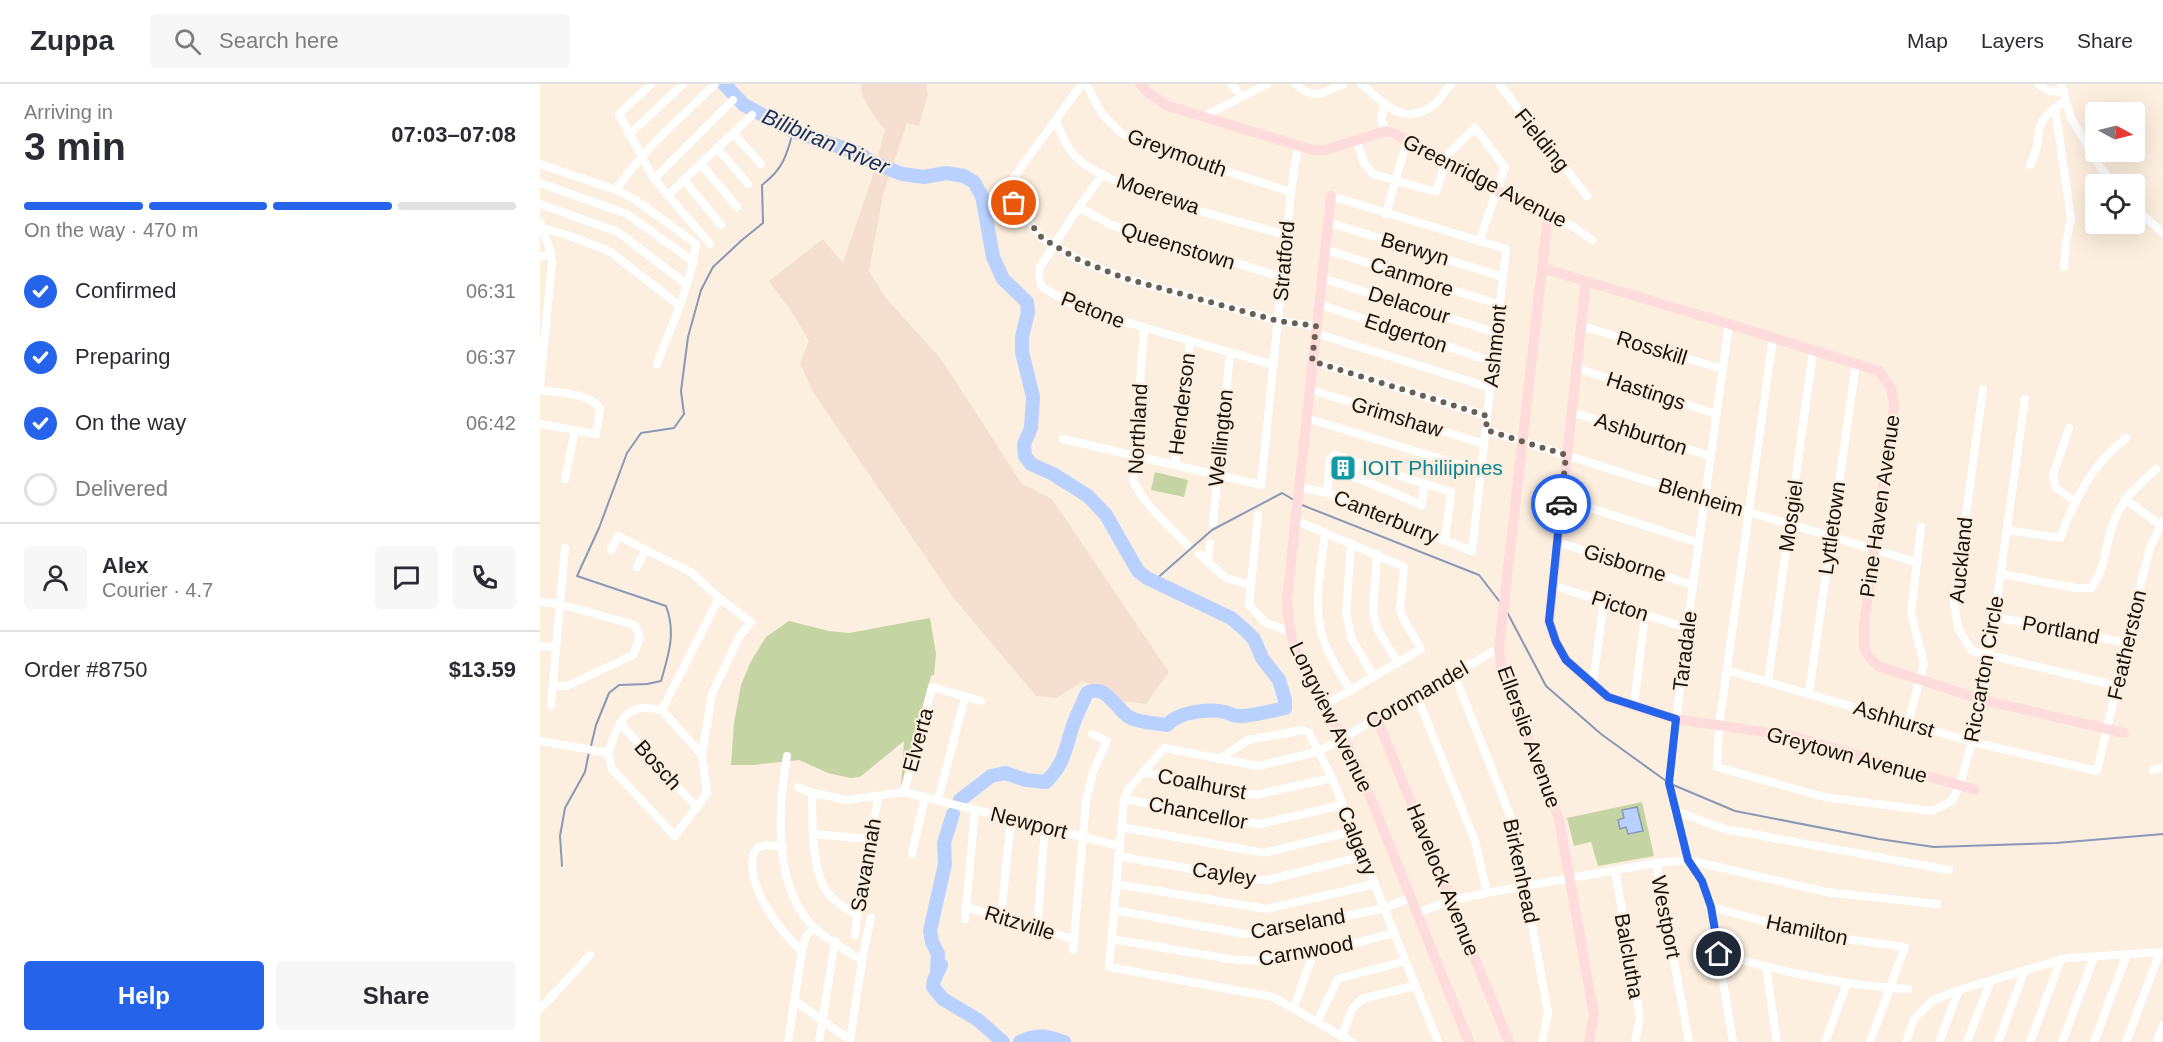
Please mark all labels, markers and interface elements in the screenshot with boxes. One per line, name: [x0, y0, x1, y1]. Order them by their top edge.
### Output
search box: [150, 14, 570, 68]
text: Zuppa: [30, 25, 114, 56]
icon: search: [171, 25, 204, 58]
text: Search here: [219, 28, 339, 53]
text: Map: [1907, 29, 1948, 52]
text: Layers: [1981, 29, 2044, 52]
text: Share: [2077, 29, 2133, 52]
text: Arriving in: [24, 101, 113, 123]
north arrow: [2085, 102, 2145, 162]
map controls: [2085, 102, 2145, 234]
water label: Bilibiran River: [758, 103, 895, 180]
street label: Fielding: [1510, 104, 1574, 176]
text: 07:03–07:08: [391, 122, 516, 147]
street label: Greymouth: [1124, 124, 1230, 181]
text: 3 min: [24, 125, 126, 168]
street label: Greenridge Avenue: [1400, 129, 1571, 232]
street label: Moerewa: [1114, 169, 1203, 219]
button: locate: [2085, 174, 2145, 234]
pin: [988, 177, 1039, 228]
icon: bag: [997, 186, 1030, 219]
street label: Queenstown: [1118, 217, 1238, 274]
text: On the way · 470 m: [24, 219, 199, 241]
street label: Stratford: [1269, 220, 1298, 302]
street label: Berwyn: [1378, 227, 1452, 270]
street label: Canmore: [1368, 252, 1457, 301]
icon: check: [24, 275, 57, 308]
text: Confirmed: [75, 278, 176, 303]
text: 06:31: [466, 280, 516, 302]
street label: Delacour: [1366, 281, 1453, 328]
street label: Petone: [1058, 286, 1128, 333]
street label: Ashmont: [1479, 303, 1510, 388]
street label: Edgerton: [1362, 308, 1450, 357]
street label: Rosskill: [1614, 326, 1690, 369]
icon: check: [24, 341, 57, 374]
text: Preparing: [75, 344, 170, 369]
text: 06:37: [466, 346, 516, 368]
street label: Henderson: [1164, 352, 1199, 456]
street label: Hastings: [1604, 367, 1689, 414]
street label: Northland: [1124, 383, 1151, 475]
street label: Wellington: [1204, 388, 1237, 488]
street label: Grimshaw: [1349, 392, 1446, 442]
icon: check: [24, 407, 57, 440]
street label: Ashburton: [1592, 408, 1690, 459]
text: On the way: [75, 410, 186, 435]
text: 06:42: [466, 412, 516, 434]
street label: Pine Haven Avenue: [1855, 413, 1904, 599]
building icon: IOIT Philiipines: [1328, 453, 1358, 483]
place label: IOIT Philiipines: [1362, 456, 1503, 479]
street label: Blenheim: [1656, 473, 1746, 520]
courier: [1531, 474, 1591, 534]
text: Delivered: [75, 476, 168, 501]
street label: Mosgiel: [1774, 478, 1807, 553]
street label: Lyttletown: [1814, 480, 1849, 576]
street label: Canterburry: [1330, 485, 1442, 548]
icon: car: [1545, 488, 1578, 521]
street label: Auckland: [1945, 516, 1976, 604]
street label: Gisborne: [1581, 539, 1669, 586]
button: person: [24, 546, 87, 609]
button: chat: [375, 546, 438, 609]
button: phone: [453, 546, 516, 609]
text: Alex: [102, 553, 148, 578]
text: Courier · 4.7: [102, 579, 213, 601]
street label: Picton: [1589, 586, 1651, 625]
street label: Featherston: [2103, 588, 2150, 702]
street label: Riccarton Circle: [1959, 594, 2008, 744]
street label: Taradale: [1668, 610, 1701, 692]
street label: Portland: [2021, 611, 2102, 648]
street label: Longview Avenue: [1285, 638, 1378, 796]
street label: Coromandel: [1361, 656, 1472, 733]
text: Order #8750: [24, 657, 148, 682]
text: $13.59: [449, 657, 516, 682]
street label: Ellerslie Avenue: [1493, 663, 1566, 811]
street label: Ashhurst: [1851, 695, 1937, 742]
street label: Elverta: [898, 705, 937, 774]
street label: Greytown Avenue: [1764, 722, 1930, 787]
street label: Bosch: [630, 735, 686, 794]
street label: Coalhurst: [1156, 764, 1249, 803]
street label: Chancellor: [1147, 792, 1250, 833]
street label: Havelock Avenue: [1402, 800, 1484, 959]
street label: Newport: [988, 802, 1070, 843]
street label: Calgary: [1333, 803, 1382, 879]
street label: Savannah: [846, 816, 885, 913]
street label: Birkenhead: [1499, 817, 1544, 925]
street label: Cayley: [1191, 857, 1258, 890]
street label: Westport: [1647, 874, 1686, 960]
street label: Ritzville: [982, 901, 1058, 944]
street label: Carseland: [1249, 904, 1347, 943]
street label: Hamilton: [1764, 910, 1850, 949]
street label: Balclutha: [1611, 911, 1648, 1001]
pin: [1693, 928, 1744, 979]
street label: Carnwood: [1257, 931, 1355, 970]
icon: home: [1702, 937, 1735, 970]
button: Help: [24, 961, 264, 1030]
button: Share: [276, 961, 516, 1030]

